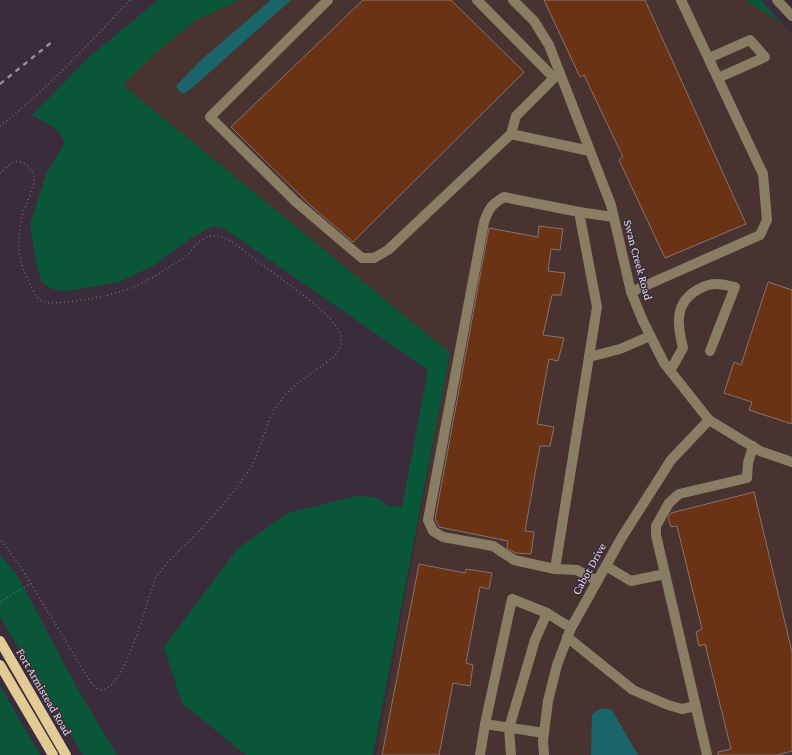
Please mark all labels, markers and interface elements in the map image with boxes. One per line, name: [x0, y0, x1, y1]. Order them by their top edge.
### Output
street label: Swan Creek Road: [621, 218, 656, 302]
street label: Cabot Drive: [569, 541, 609, 597]
street label: Fort Armistead Road: [13, 646, 75, 739]

